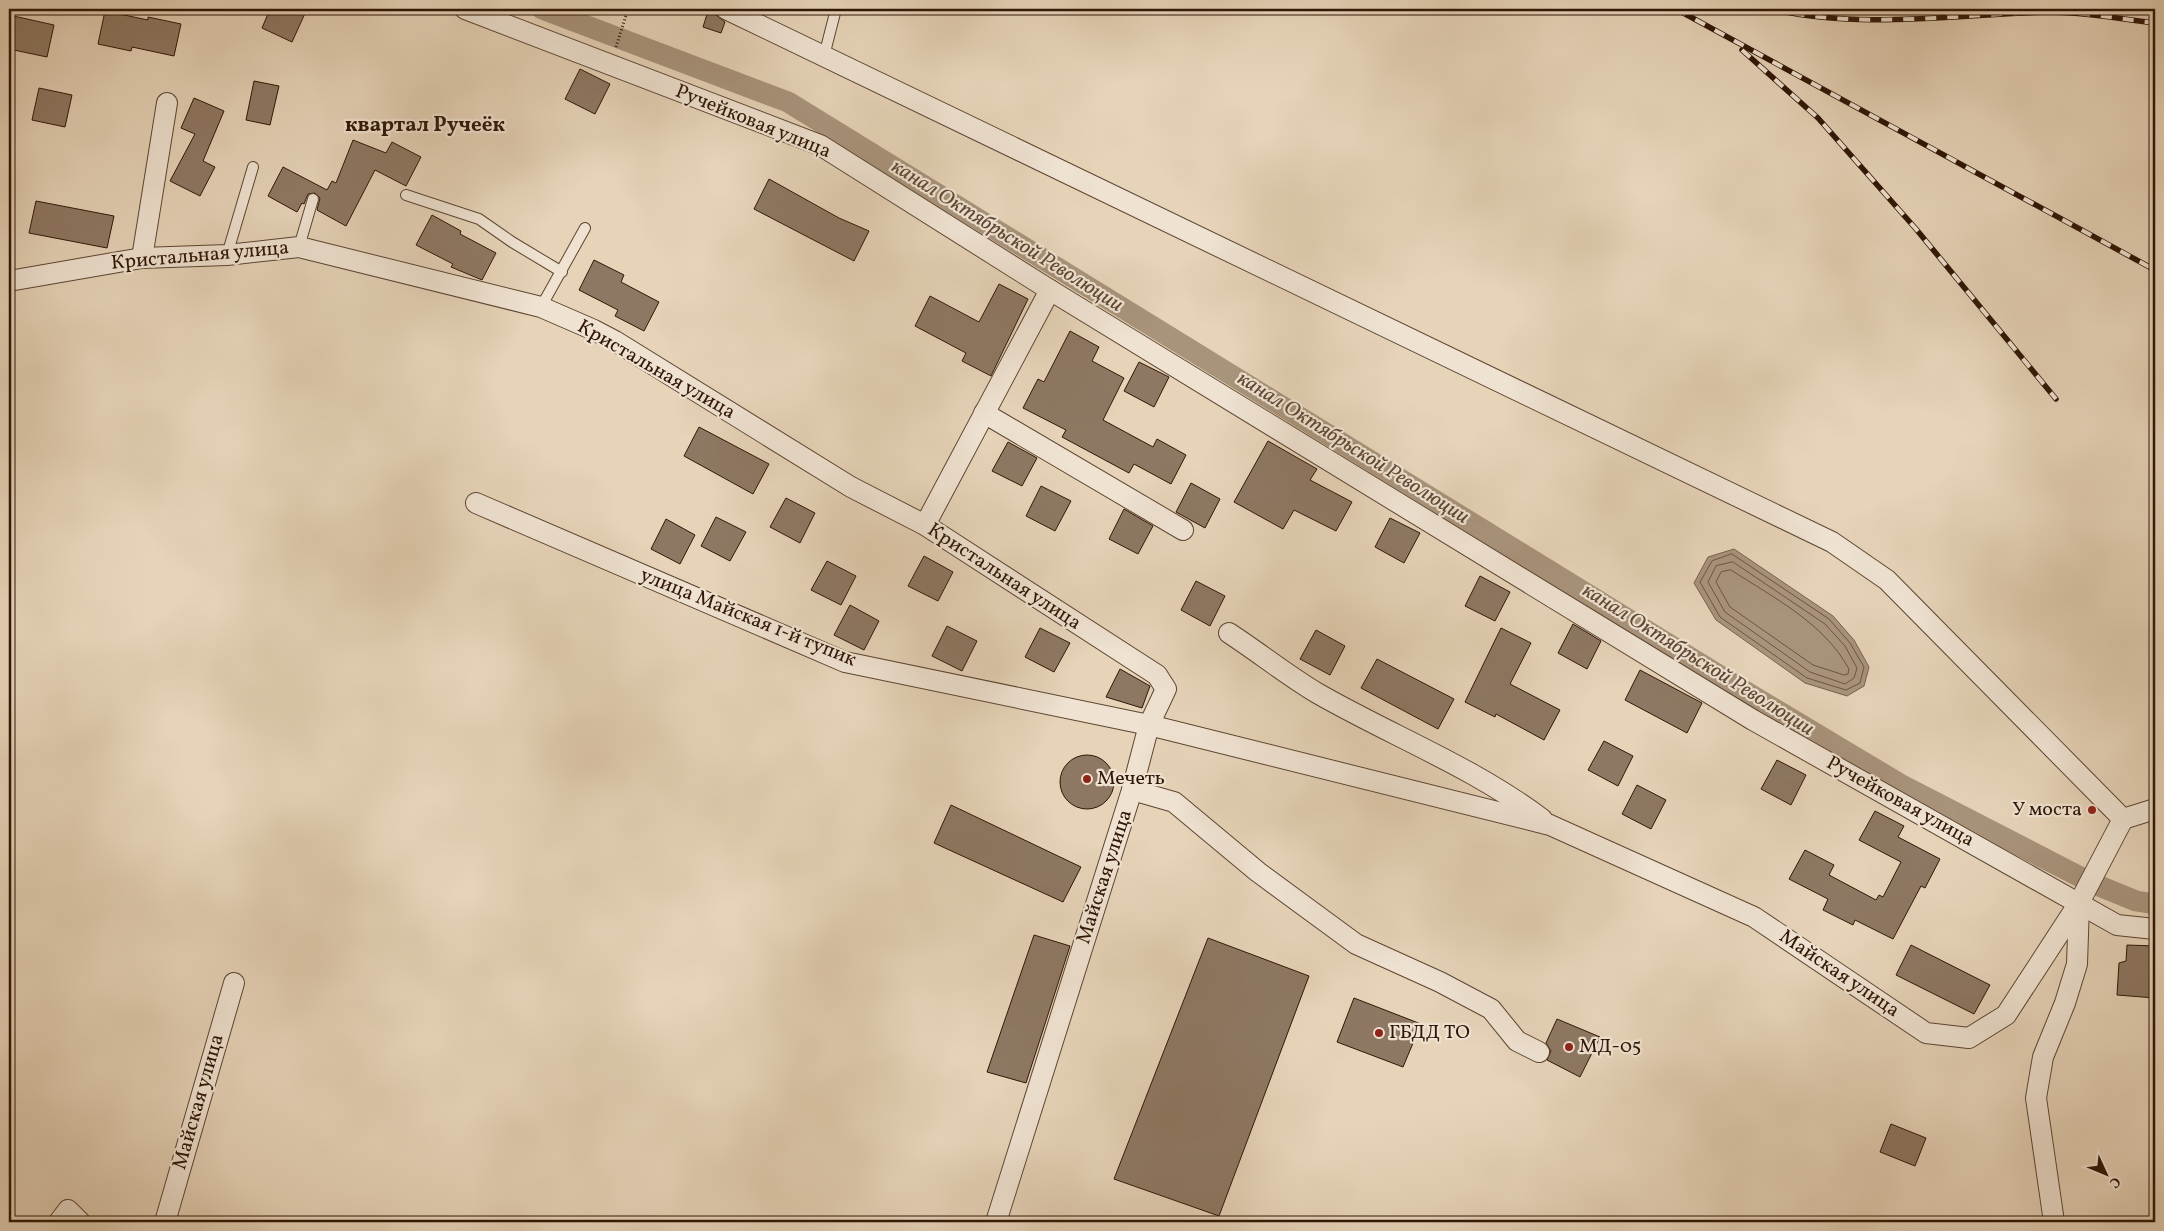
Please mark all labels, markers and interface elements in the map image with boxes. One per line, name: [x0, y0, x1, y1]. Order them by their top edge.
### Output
street label: Ручейковая улица: [671, 78, 835, 166]
district label: квартал Ручеёк: [345, 111, 505, 140]
water label: канал Октябрьской Революции: [885, 152, 1129, 320]
street label: Кристальная улица: [110, 234, 290, 278]
street label: Кристальная улица: [572, 313, 740, 427]
water label: канал Октябрьской Революции: [1231, 364, 1475, 532]
street label: Кристальная улица: [922, 517, 1086, 637]
street label: улица Майская 1-й тупик: [636, 562, 861, 674]
water label: канал Октябрьской Революции: [1576, 576, 1820, 744]
street label: Ручейковая улица: [1821, 750, 1979, 854]
place label: Мечеть: [1097, 765, 1165, 793]
marker: Мечеть: [1081, 773, 1093, 785]
place label: У моста: [2012, 796, 2082, 824]
marker: У моста: [2086, 804, 2098, 816]
street label: Майская улица: [1070, 806, 1140, 948]
street label: Майская улица: [1773, 923, 1905, 1025]
place label: ГБДД ТО: [1389, 1019, 1470, 1047]
marker: ГБДД ТО: [1373, 1027, 1385, 1039]
street label: Майская улица: [166, 1031, 232, 1173]
place label: МД-05: [1579, 1033, 1641, 1061]
marker: МД-05: [1563, 1041, 1575, 1053]
north arrow: [2082, 1148, 2132, 1198]
text: С: [2104, 1172, 2124, 1192]

